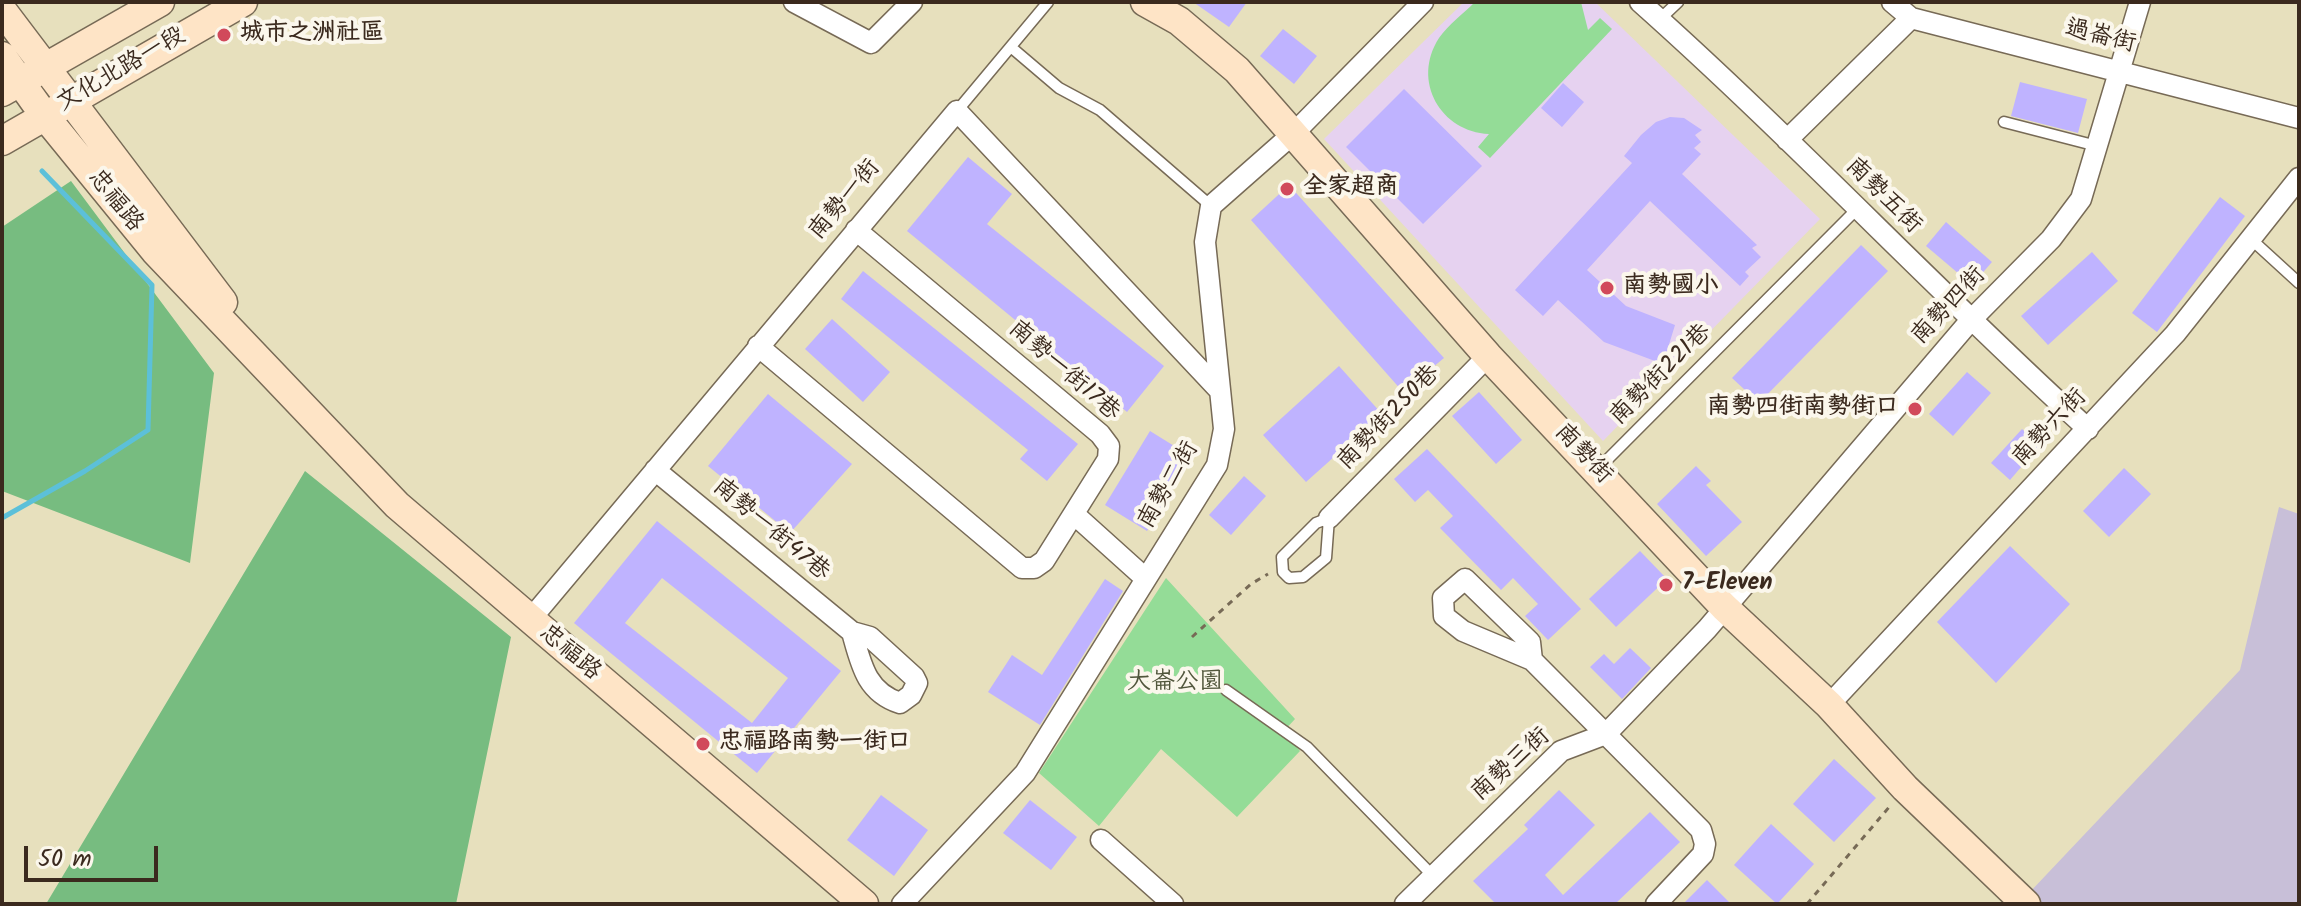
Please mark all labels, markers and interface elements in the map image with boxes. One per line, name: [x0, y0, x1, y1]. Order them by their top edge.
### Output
street label: 過崙街: [2062, 15, 2138, 61]
place label: 城市之洲社區: [240, 21, 384, 49]
street label: 文化北路一段: [52, 23, 192, 119]
marker: 城市之洲社區: [215, 26, 233, 44]
street label: 南勢五街: [1838, 153, 1926, 241]
street label: 南勢一街: [804, 155, 888, 247]
street label: 忠福路: [80, 165, 148, 239]
place label: 全家超商: [1303, 175, 1399, 203]
marker: 全家超商: [1278, 180, 1296, 198]
street label: 南勢四街: [1907, 262, 1993, 352]
place label: 南勢國小: [1623, 274, 1719, 302]
marker: 南勢國小: [1598, 279, 1616, 297]
street label: 南勢一街17巷: [1001, 316, 1125, 428]
street label: 南勢街221巷: [1605, 319, 1719, 433]
street label: 南勢街250巷: [1333, 361, 1447, 477]
street label: 南勢六街: [2008, 384, 2094, 474]
place label: 南勢四街南勢街口: [1707, 395, 1899, 423]
marker: 南勢四街南勢街口: [1906, 400, 1924, 418]
street label: 南勢街: [1547, 419, 1617, 491]
street label: 南勢二街: [1134, 437, 1206, 535]
street label: 南勢一街47巷: [705, 474, 835, 588]
place label: 7-Eleven: [1682, 571, 1773, 599]
marker: 7-Eleven: [1657, 576, 1675, 594]
street label: 忠福路: [532, 620, 606, 688]
park label: 大崙公園: [1127, 670, 1223, 698]
street label: 南勢三街: [1467, 723, 1557, 809]
place label: 忠福路南勢一街口: [719, 730, 911, 758]
marker: 忠福路南勢一街口: [694, 735, 712, 753]
scale bar: [28, 830, 162, 880]
text: 50 m: [38, 840, 92, 879]

